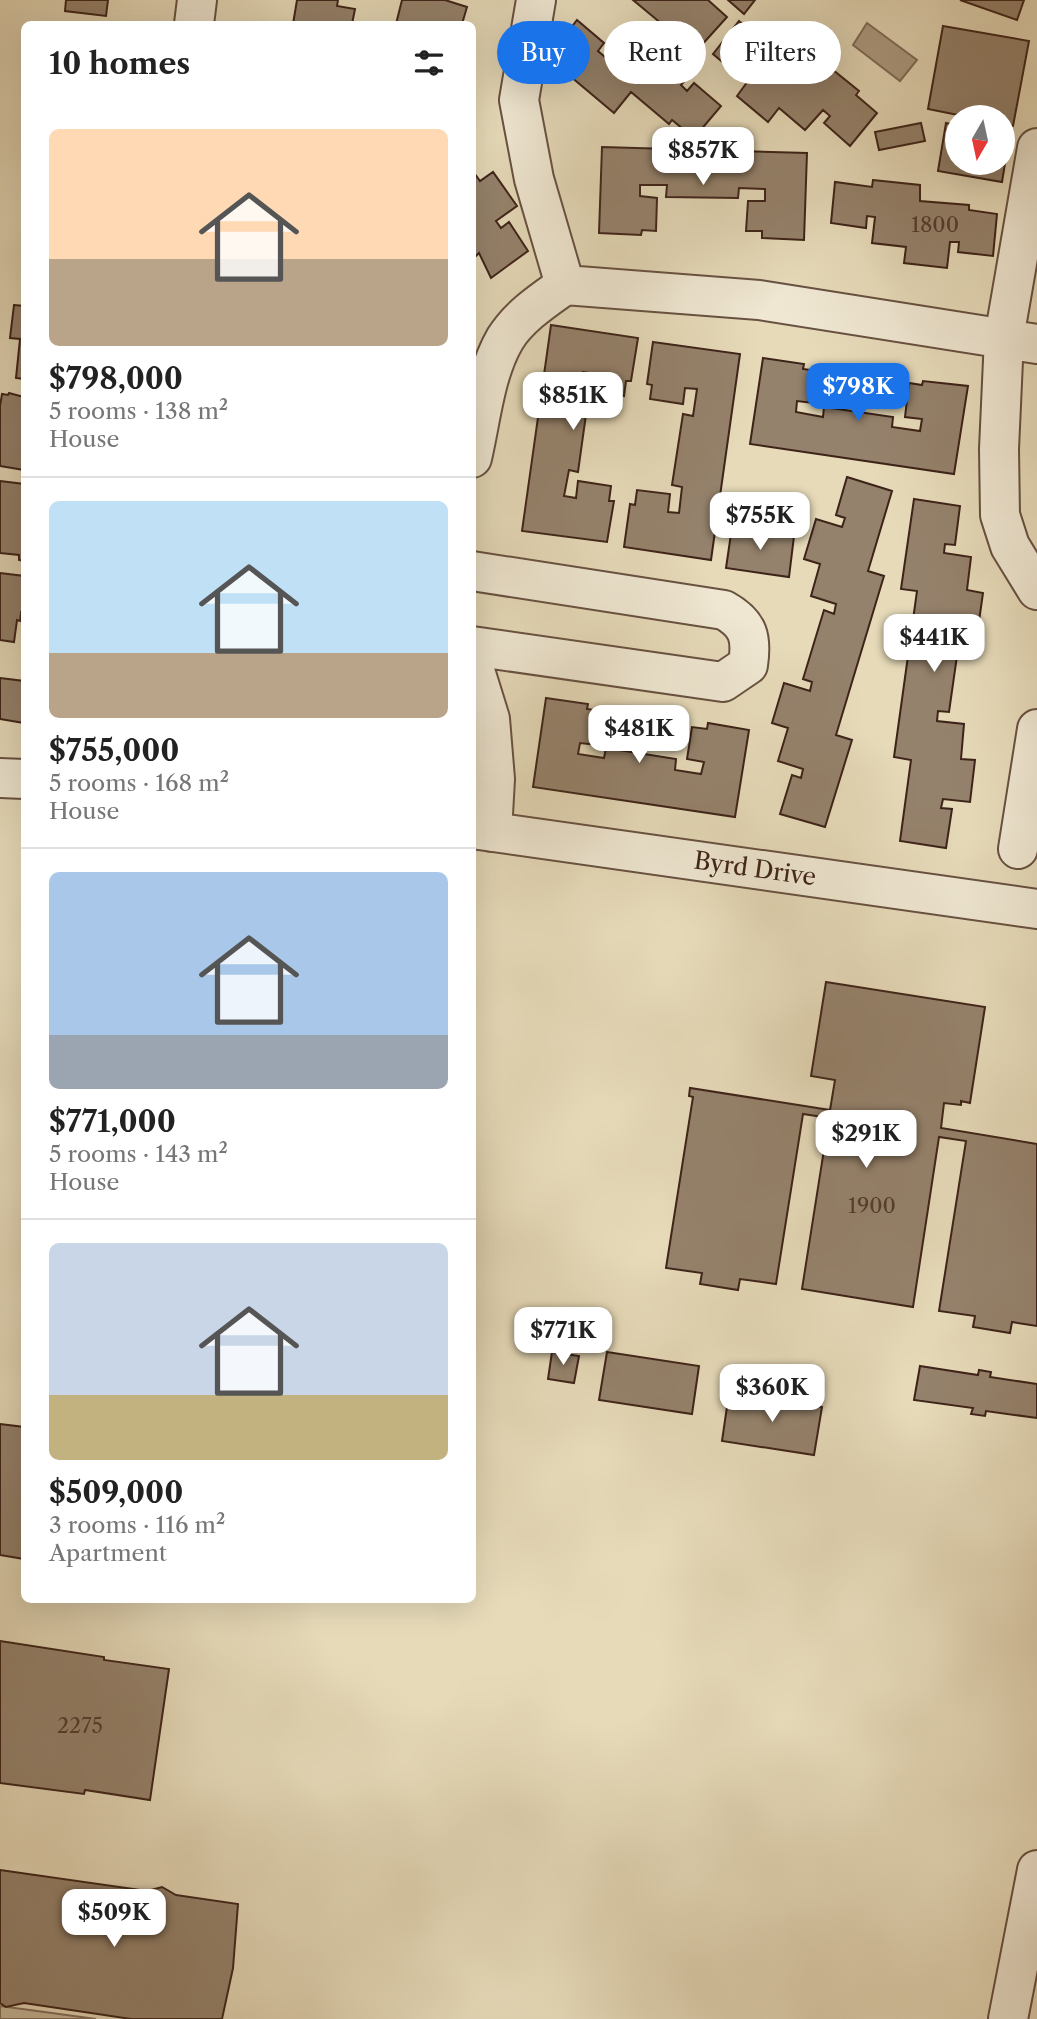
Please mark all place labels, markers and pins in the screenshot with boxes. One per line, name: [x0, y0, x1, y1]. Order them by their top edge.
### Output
pin: $857K: [654, 128, 752, 187]
pin: $798K: [809, 364, 907, 423]
pin: $851K: [524, 372, 622, 432]
pin: $755K: [711, 492, 809, 552]
pin: $441K: [885, 614, 983, 674]
pin: $481K: [590, 706, 688, 765]
pin: $291K: [817, 1110, 915, 1170]
pin: $771K: [514, 1308, 612, 1367]
pin: $360K: [723, 1364, 821, 1424]
pin: $509K: [65, 1890, 163, 1949]

